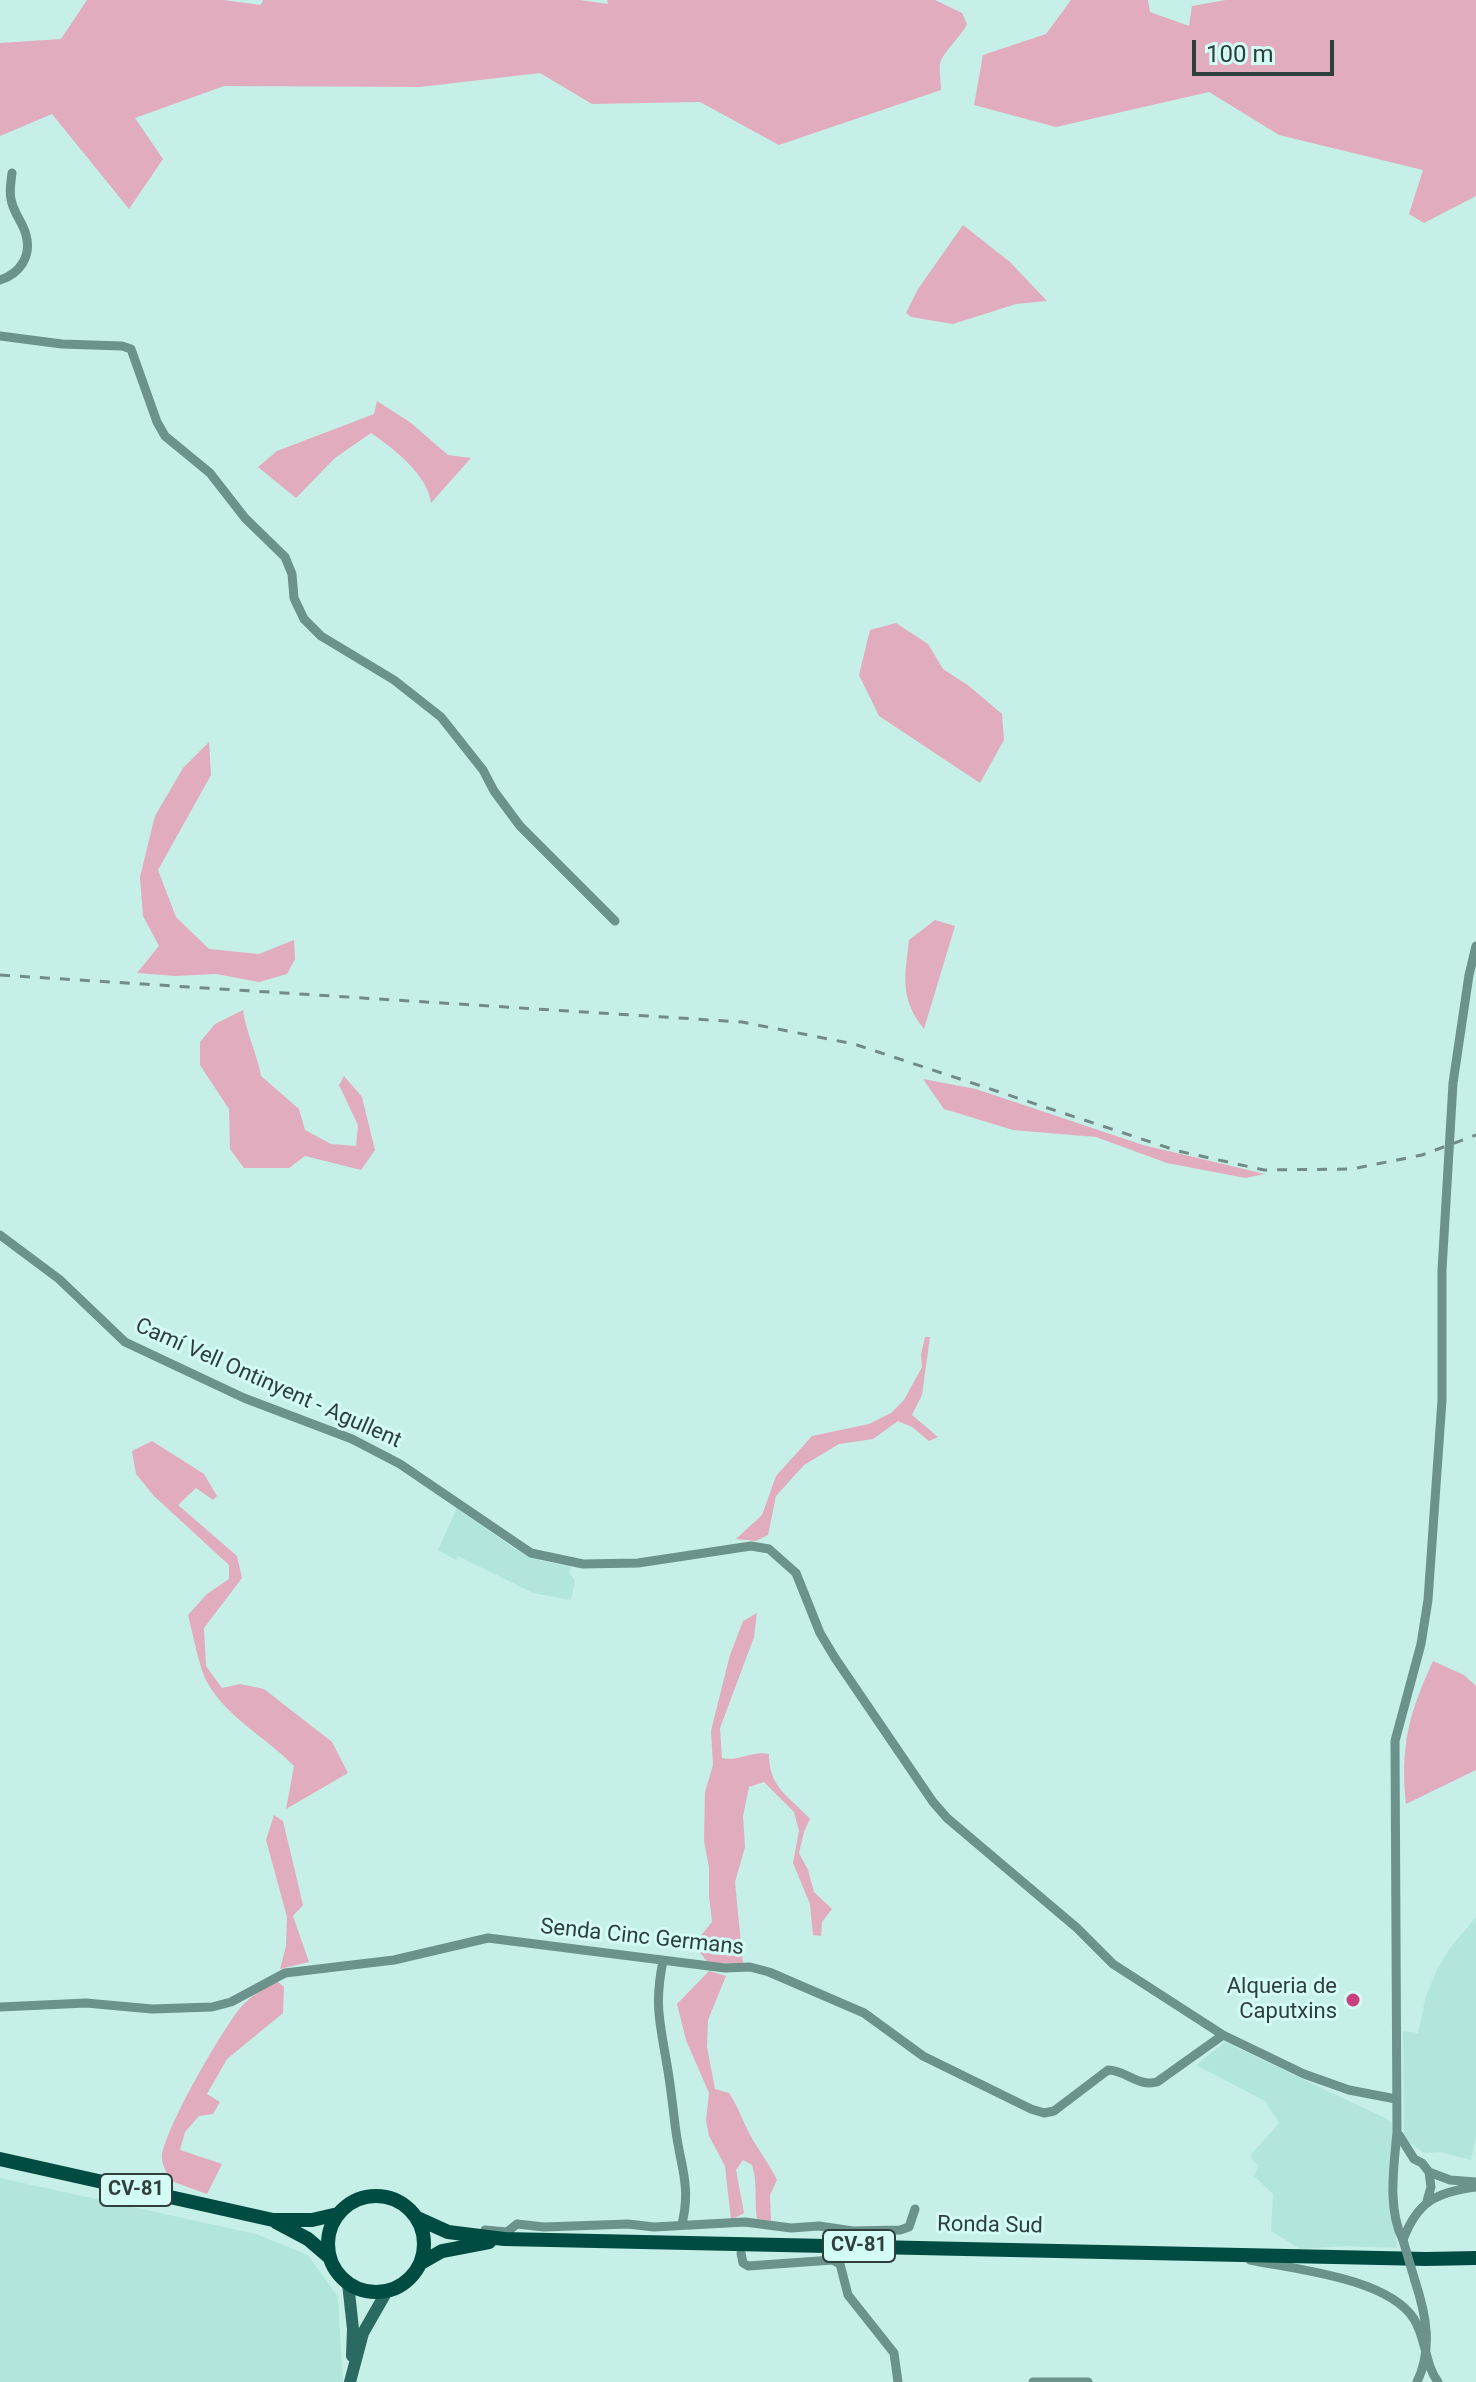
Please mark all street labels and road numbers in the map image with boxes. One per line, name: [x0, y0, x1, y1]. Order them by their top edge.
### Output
street label: Camí Vell Ontinyent - Agullent: [131, 1313, 405, 1455]
street label: Senda Cinc Germans: [539, 1914, 745, 1962]
road number: CV-81: [100, 2174, 172, 2206]
street label: Ronda Sud: [937, 2212, 1043, 2240]
road number: CV-81: [823, 2230, 895, 2262]

